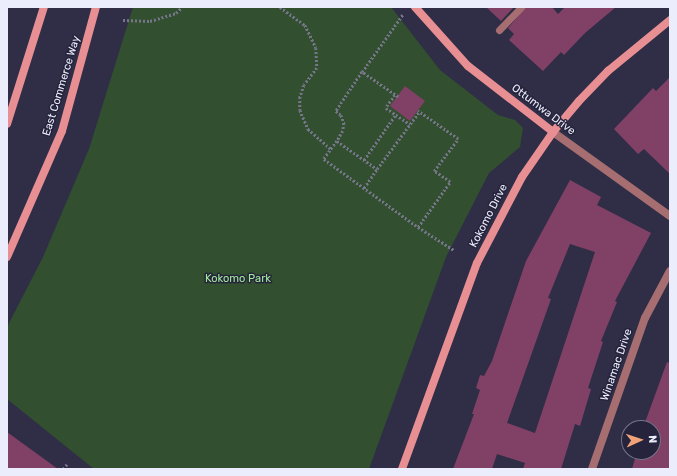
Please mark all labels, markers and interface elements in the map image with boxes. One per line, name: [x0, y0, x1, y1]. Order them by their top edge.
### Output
street label: East Commerce Way: [40, 34, 84, 138]
street label: Ottumwa Drive: [509, 82, 577, 138]
street label: Kokomo Drive: [467, 182, 511, 250]
park label: Kokomo Park: [205, 272, 271, 286]
street label: Winamac Drive: [599, 327, 635, 403]
north arrow: [621, 420, 661, 460]
text: N: [646, 435, 659, 444]

